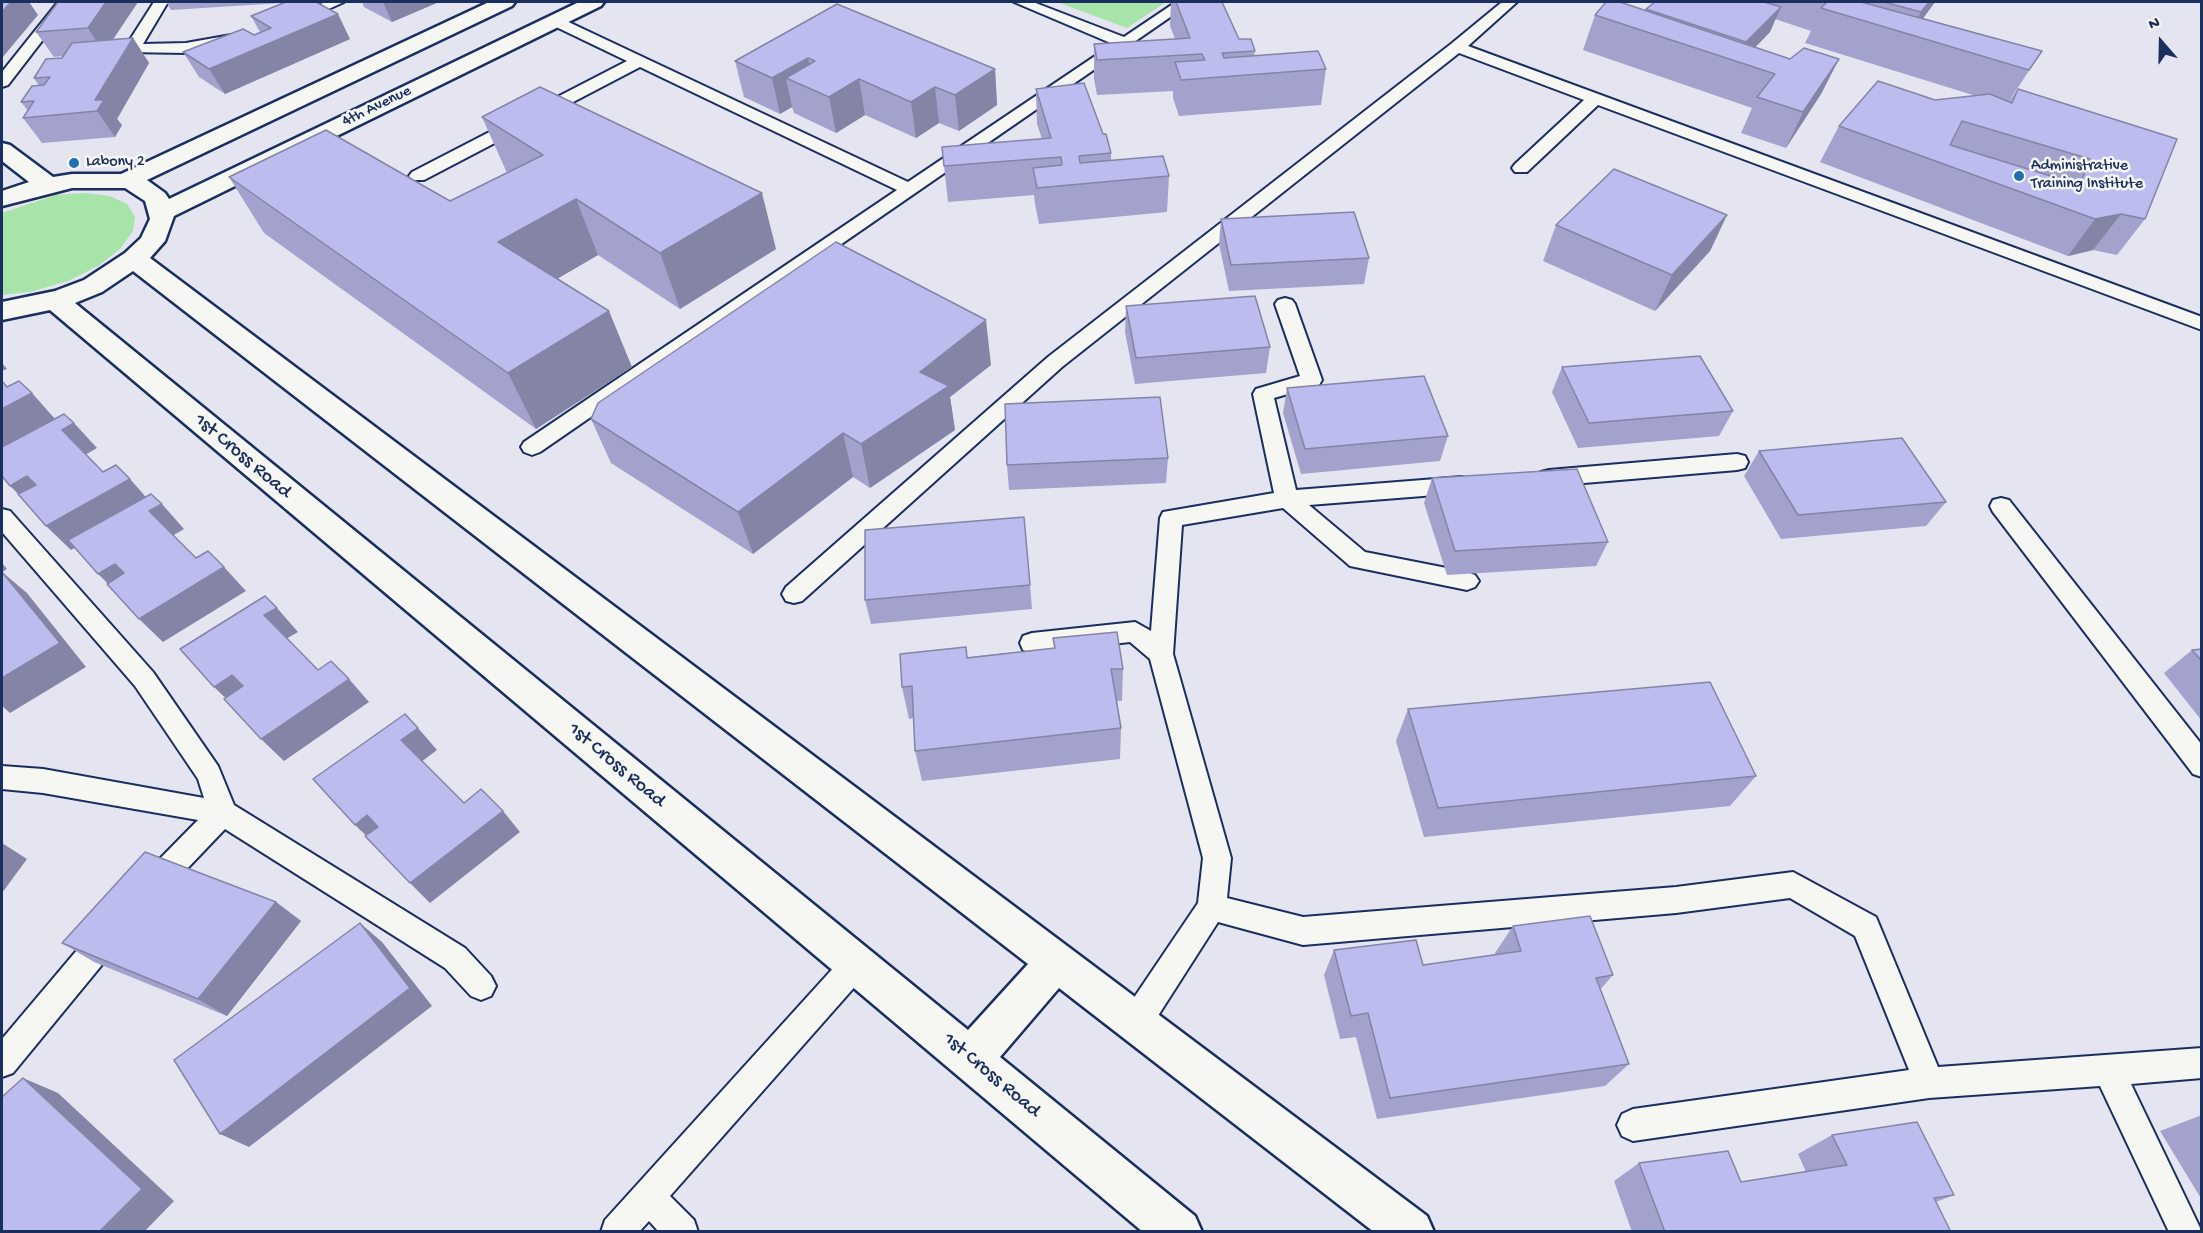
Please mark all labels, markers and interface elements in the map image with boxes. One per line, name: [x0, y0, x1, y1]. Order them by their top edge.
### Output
north arrow: [2131, 12, 2191, 72]
text: N: [2147, 14, 2163, 35]
street label: 4th Avenue: [339, 82, 415, 132]
place label: Labony 2: [86, 153, 145, 173]
marker: Labony 2: [67, 156, 81, 170]
place label: Administrative Training Institute: [2031, 157, 2143, 195]
marker: Administrative Training Institute: [2012, 169, 2026, 183]
street label: 1st Cross Road: [188, 409, 296, 505]
street label: 1st Cross Road: [562, 718, 670, 814]
street label: 1st Cross Road: [937, 1028, 1045, 1124]

